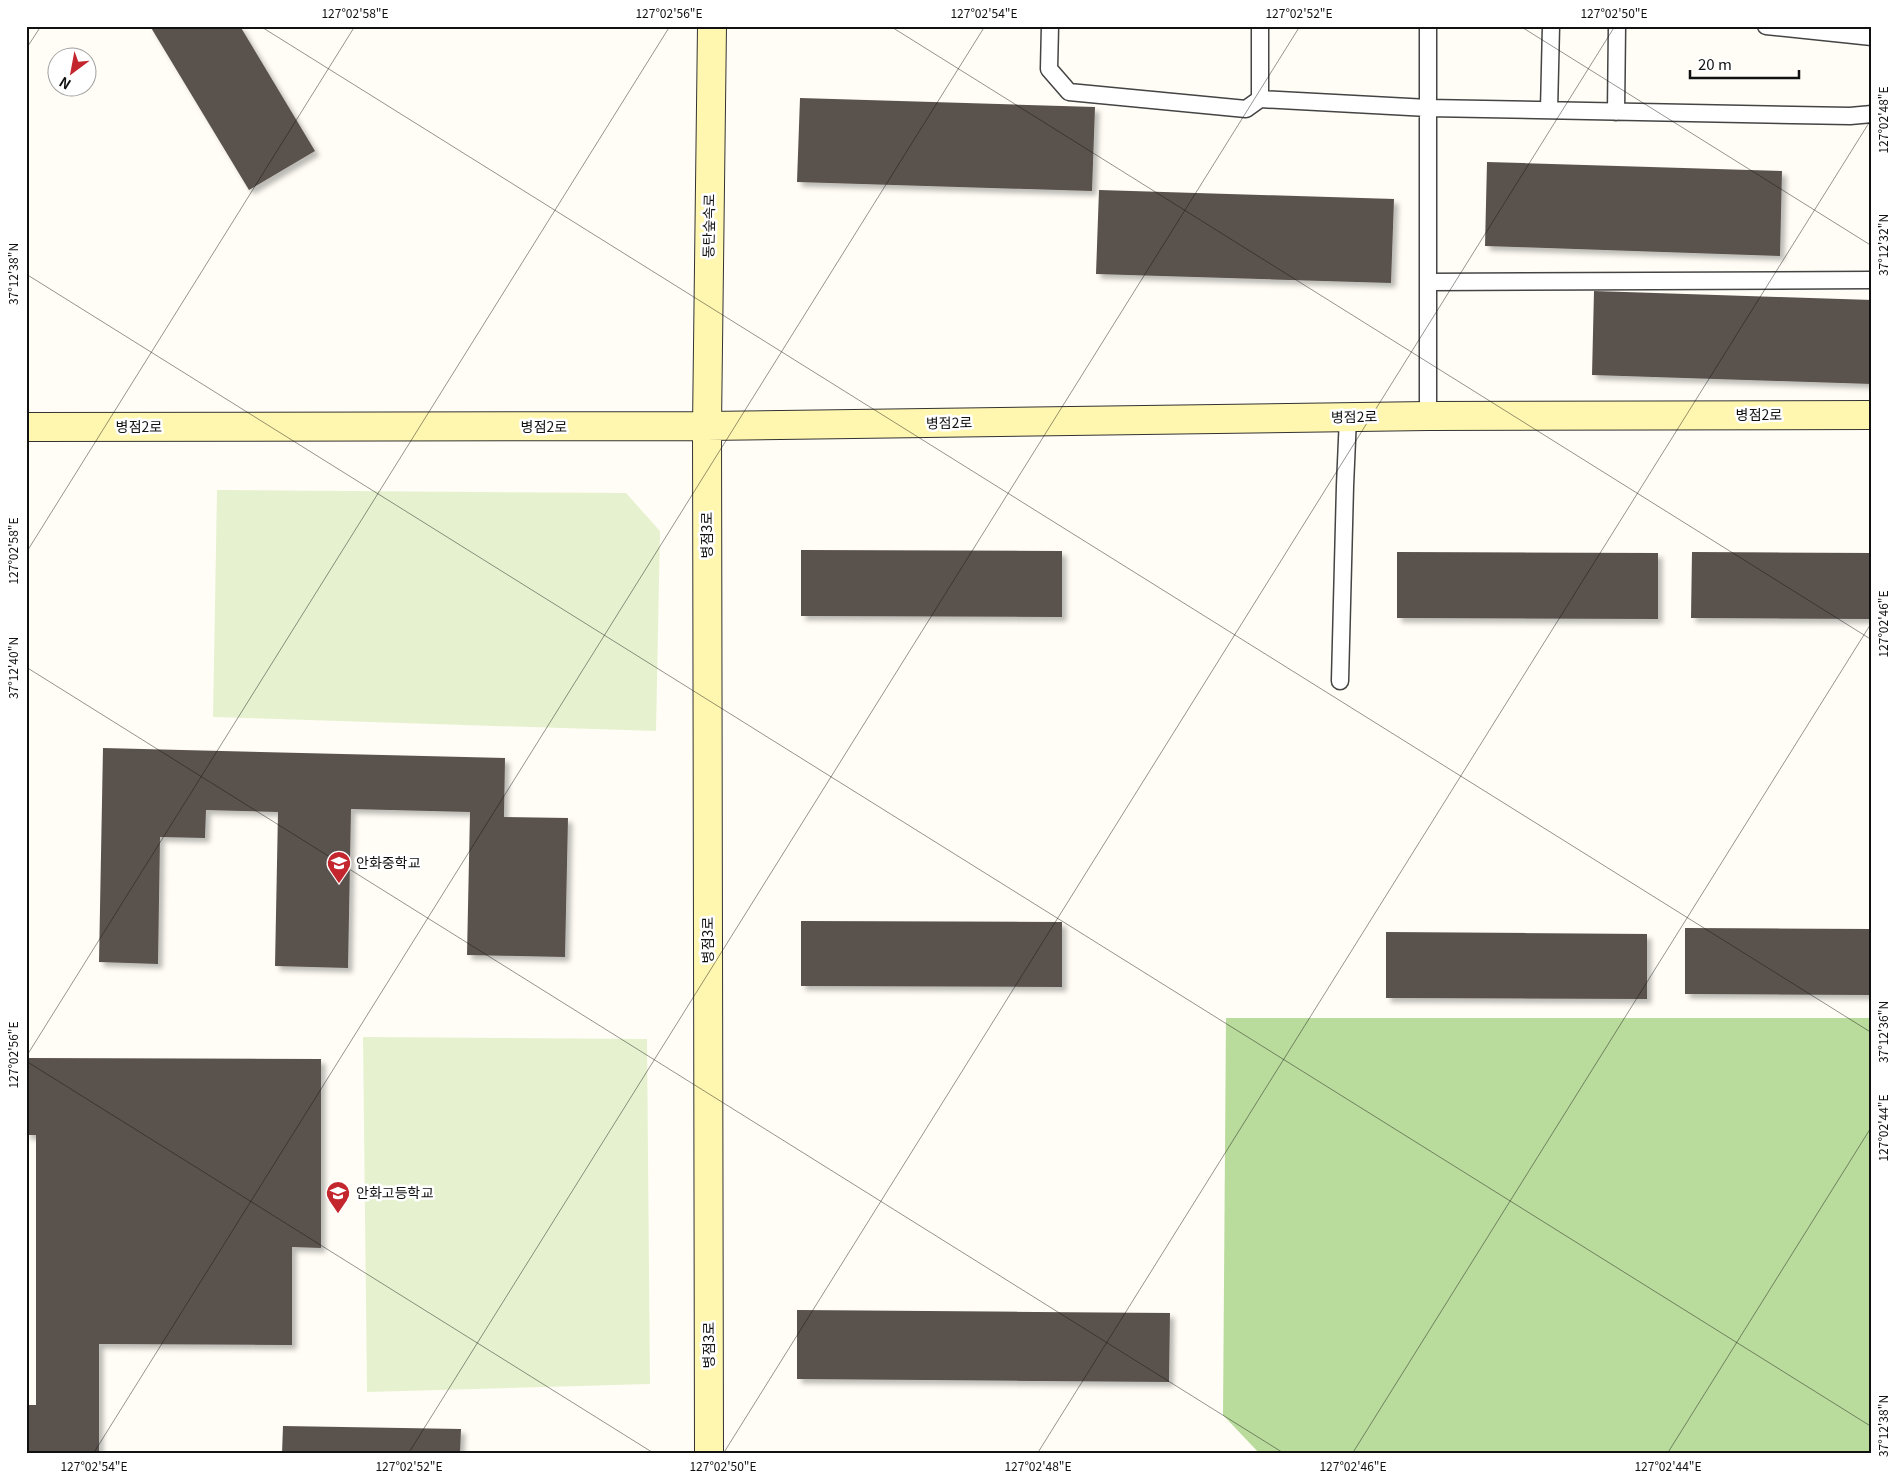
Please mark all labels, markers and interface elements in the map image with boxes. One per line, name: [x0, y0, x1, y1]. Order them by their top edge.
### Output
text: 127°02'58"E: [321, 4, 389, 21]
text: 127°02'56"E: [635, 4, 703, 21]
text: 127°02'54"E: [950, 4, 1018, 21]
text: 127°02'52"E: [1265, 4, 1333, 21]
text: 127°02'50"E: [1580, 4, 1648, 21]
north arrow: [48, 48, 98, 98]
scale bar: [1690, 48, 1799, 80]
text: 20 m: [1698, 53, 1732, 74]
text: N: [55, 73, 74, 95]
text: 127°02'48"E: [1874, 86, 1891, 154]
street label: 동탄숲속로: [697, 193, 719, 258]
text: 37°12'32"N: [1874, 214, 1891, 276]
text: 37°12'38"N: [4, 243, 21, 305]
street label: 병점2로: [1736, 404, 1782, 424]
street label: 병점2로: [1331, 406, 1377, 426]
street label: 병점2로: [926, 412, 972, 432]
street label: 병점2로: [116, 416, 162, 436]
street label: 병점2로: [521, 416, 567, 436]
street label: 병점3로: [696, 512, 716, 558]
text: 127°02'58"E: [4, 517, 21, 585]
text: 127°02'46"E: [1874, 590, 1891, 658]
text: 37°12'40"N: [4, 637, 21, 699]
school or university icon: 안화중학교: [326, 850, 352, 884]
place label: 안화중학교: [356, 852, 421, 872]
street label: 병점3로: [697, 917, 717, 963]
text: 37°12'36"N: [1874, 1001, 1891, 1063]
text: 127°02'56"E: [4, 1021, 21, 1089]
text: 127°02'44"E: [1874, 1094, 1891, 1162]
school or university icon: 안화고등학교: [325, 1180, 351, 1214]
place label: 안화고등학교: [356, 1182, 433, 1202]
street label: 병점3로: [698, 1322, 718, 1368]
text: 37°12'38"N: [1874, 1395, 1891, 1457]
text: 127°02'54"E: [60, 1457, 128, 1474]
text: 127°02'52"E: [375, 1457, 443, 1474]
text: 127°02'50"E: [689, 1457, 757, 1474]
text: 127°02'48"E: [1004, 1457, 1072, 1474]
text: 127°02'46"E: [1319, 1457, 1387, 1474]
text: 127°02'44"E: [1634, 1457, 1702, 1474]

